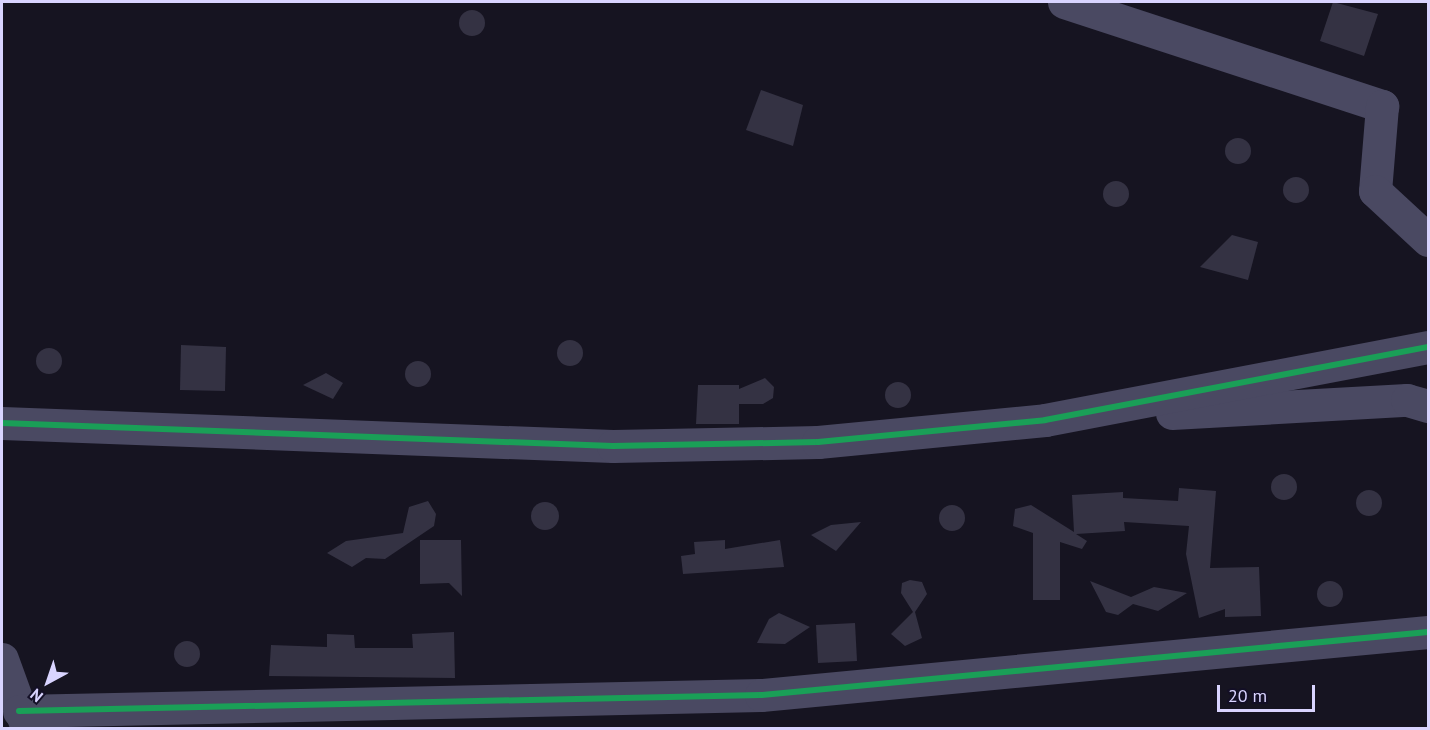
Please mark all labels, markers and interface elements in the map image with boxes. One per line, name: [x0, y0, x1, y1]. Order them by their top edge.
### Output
north arrow: [18, 652, 78, 712]
scale bar: [1220, 673, 1318, 711]
text: 20 m: [1228, 684, 1267, 707]
text: N: [26, 685, 47, 707]

